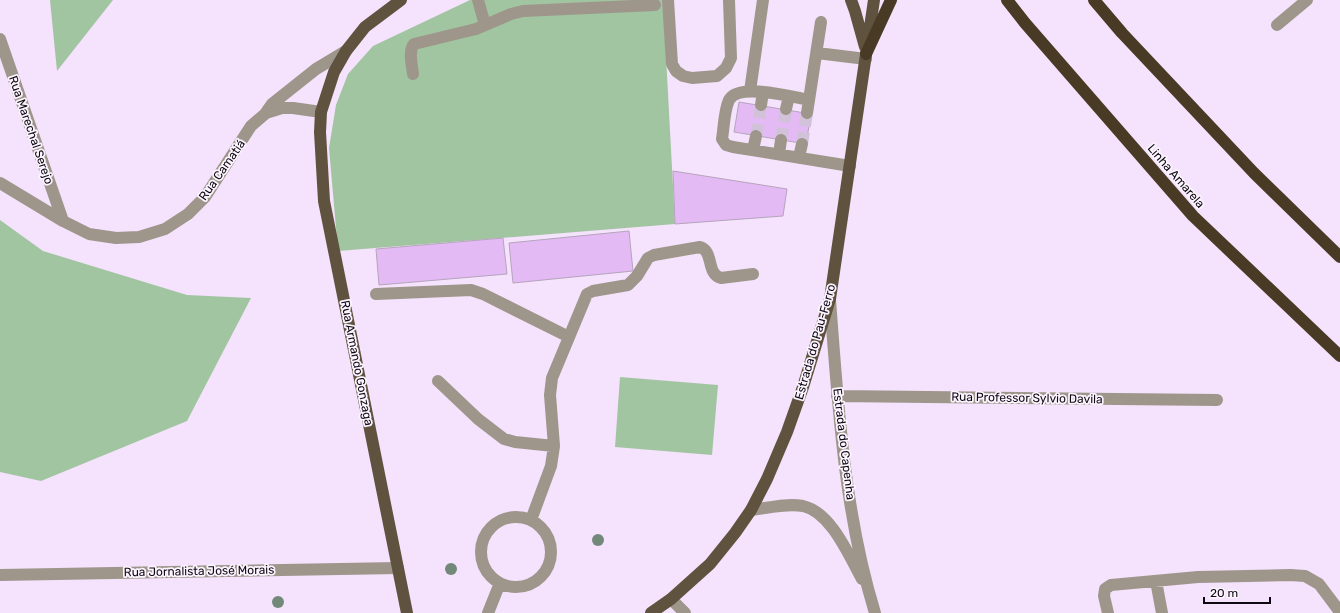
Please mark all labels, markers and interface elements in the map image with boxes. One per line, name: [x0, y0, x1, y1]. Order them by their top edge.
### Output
street label: Rua Marechal Serejo: [6, 74, 56, 186]
street label: Rua Camatiá: [196, 137, 248, 203]
street label: Linha Amarela: [1145, 141, 1207, 211]
street label: Estrada do Pau-Ferro: [792, 283, 838, 401]
street label: Rua Armando Gonzaga: [338, 299, 376, 427]
street label: Estrada do Capenha: [830, 387, 858, 501]
street label: Rua Professor Sylvio Davila: [951, 390, 1103, 406]
street label: Rua Jornalista José Morais: [124, 563, 274, 579]
scale bar: [1204, 579, 1270, 605]
text: 20 m: [1210, 586, 1238, 600]

